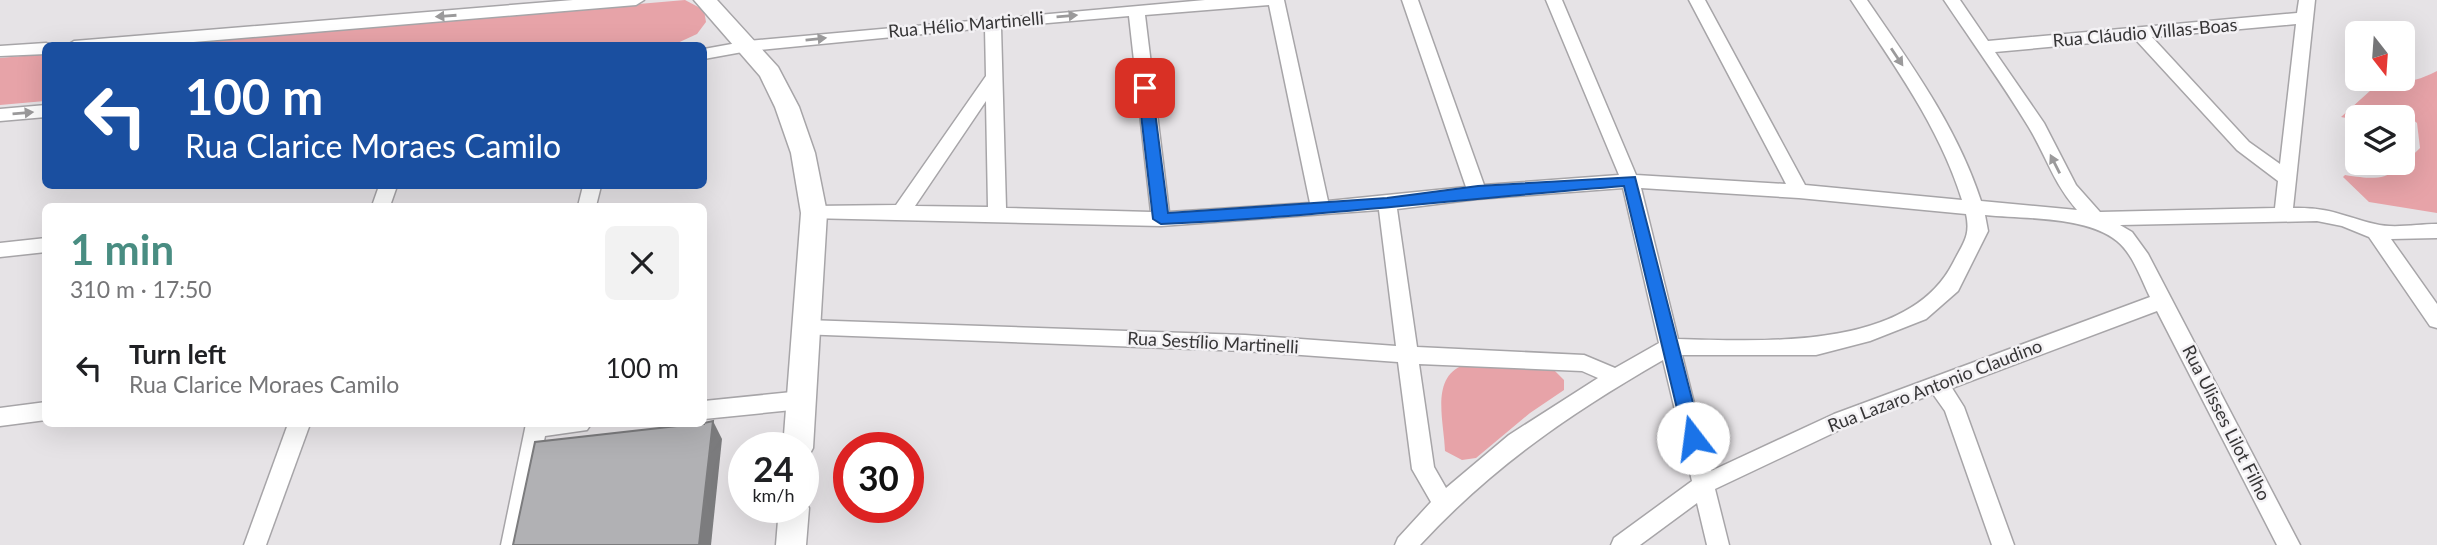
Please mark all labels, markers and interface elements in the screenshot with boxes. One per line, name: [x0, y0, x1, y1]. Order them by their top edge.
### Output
street label: Rua Hélio Martinelli: [887, 6, 1045, 42]
one-way arrow: [1056, 10, 1078, 21]
one-way arrow: [435, 11, 457, 22]
street label: Rua Cláudio Villas-Boas: [2052, 13, 2238, 51]
north arrow: [2345, 21, 2415, 91]
map controls: [2345, 21, 2415, 175]
one-way arrow: [805, 34, 827, 45]
one-way arrow: [1890, 47, 1903, 66]
pin: [1115, 58, 1175, 118]
text: 100 m: [185, 67, 323, 125]
icon: arrive: [1126, 69, 1164, 107]
icon: left: [70, 70, 161, 161]
button: layers: [2345, 105, 2415, 175]
one-way arrow: [12, 107, 34, 118]
text: Rua Clarice Moraes Camilo: [185, 126, 561, 165]
one-way arrow: [2050, 154, 2061, 174]
text: 1 min: [70, 224, 174, 274]
button: close: [605, 226, 679, 300]
text: 310 m · 17:50: [70, 275, 212, 303]
street label: Rua Sestílio Martinelli: [1127, 327, 1299, 357]
street label: Rua Lazaro Antonio Claudino: [1824, 334, 2045, 436]
text: Turn left: [129, 338, 226, 370]
street label: Rua Ulisses Lilot Filho: [2178, 341, 2276, 504]
icon: left: [70, 349, 108, 387]
text: 100 m: [606, 352, 679, 384]
text: Rua Clarice Moraes Camilo: [129, 370, 399, 398]
position arrow: [1656, 401, 1730, 475]
speed limit sign: 30: [833, 432, 924, 523]
text: 24: [753, 447, 794, 489]
text: km/h: [752, 484, 795, 506]

